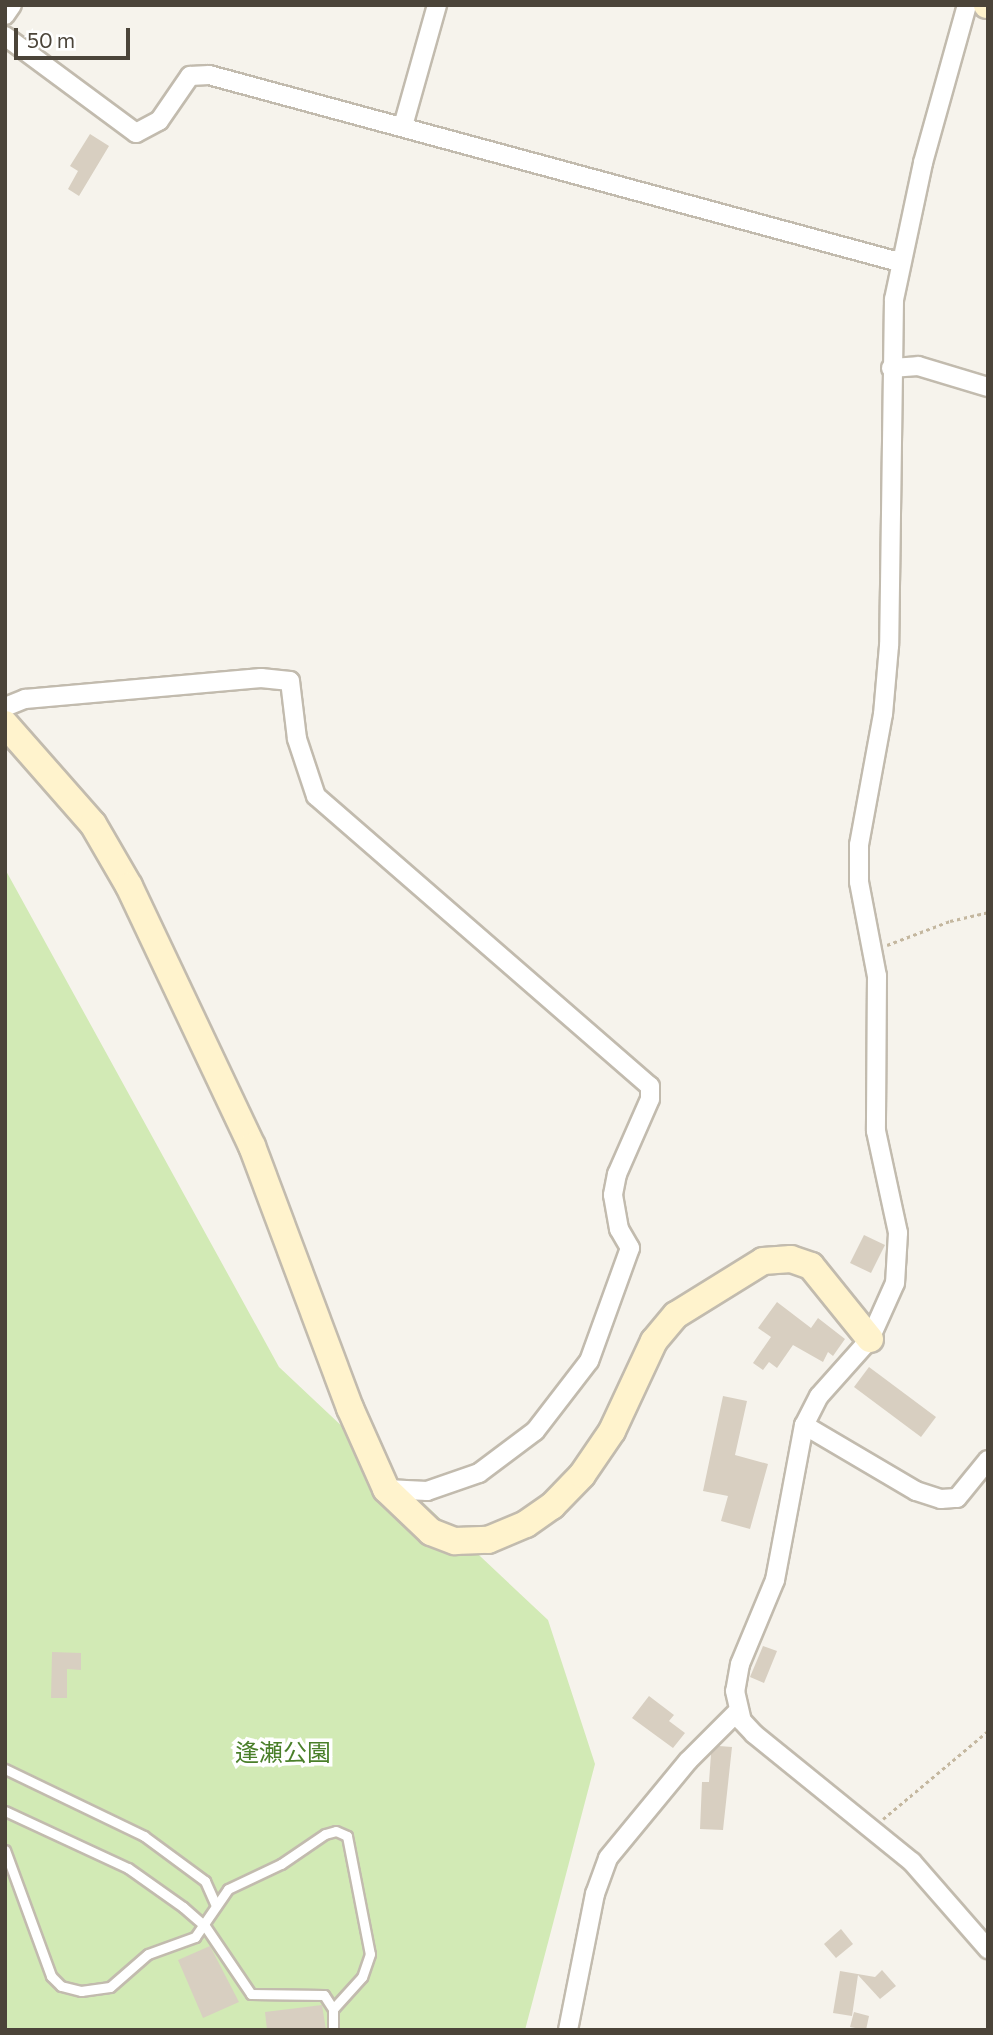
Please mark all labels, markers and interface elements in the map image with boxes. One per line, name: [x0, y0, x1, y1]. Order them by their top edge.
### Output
scale bar: [18, 14, 133, 58]
text: 50 m: [27, 27, 75, 52]
park label: 逢瀬公園: [235, 1738, 331, 1766]

